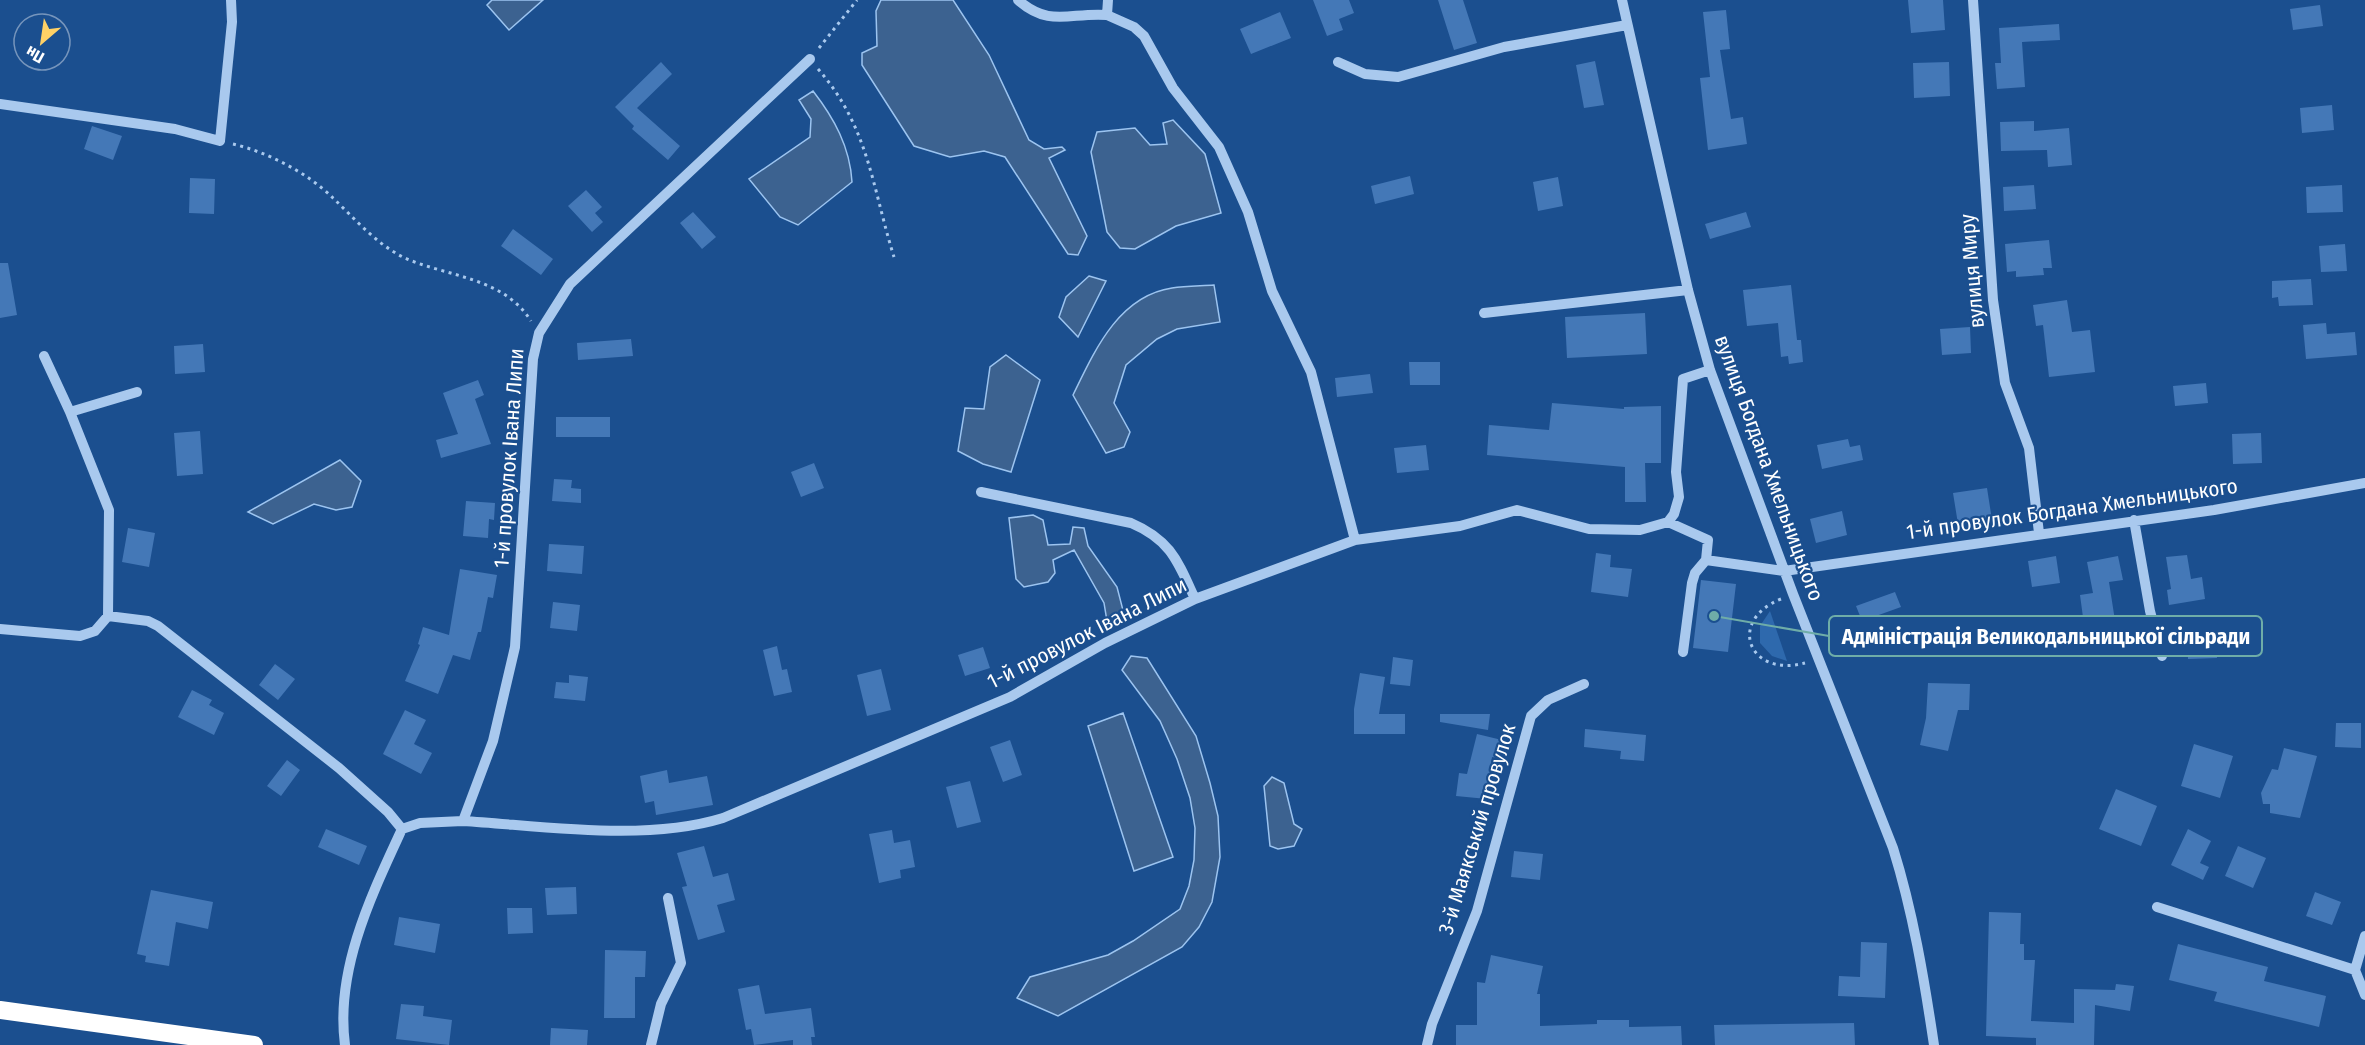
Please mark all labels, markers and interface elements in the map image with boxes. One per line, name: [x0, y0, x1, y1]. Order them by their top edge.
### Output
north arrow: [12, 12, 72, 72]
text: Пн: [22, 42, 48, 67]
street label: вулиця Миру: [1954, 212, 1990, 329]
street label: вулиця Богдана Хмельницького: [1709, 332, 1829, 604]
street label: 1-й провулок Івана Липи: [488, 347, 530, 569]
street label: 1-й провулок Богдана Хмельницького: [1905, 473, 2239, 545]
street label: 1-й провулок Івана Липи: [983, 571, 1191, 695]
callout: Адміністрація Великодальницької сільради: [1829, 616, 2262, 656]
text: Адміністрація Великодальницької сільради: [1841, 623, 2250, 650]
street label: 3-й Маякський провулок: [1433, 720, 1522, 938]

